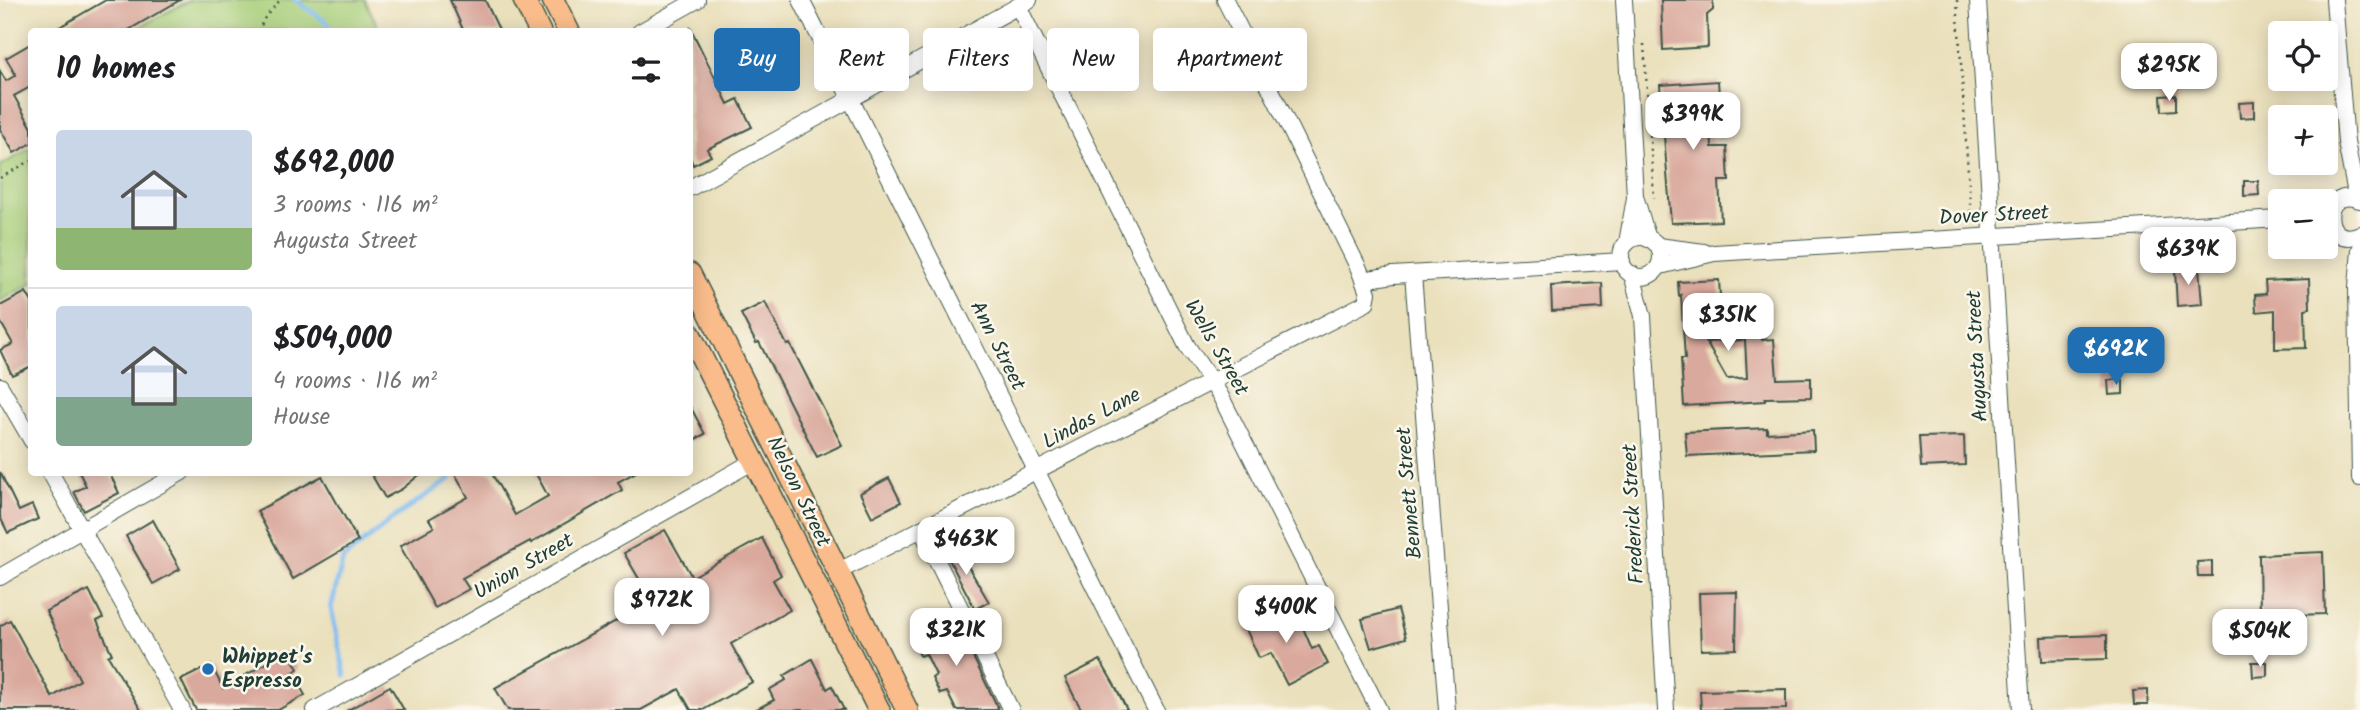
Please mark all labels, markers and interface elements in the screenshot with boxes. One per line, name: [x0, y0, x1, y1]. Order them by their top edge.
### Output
map controls: [2268, 21, 2338, 259]
button: locate: [2268, 21, 2338, 91]
chip: Buy: [714, 28, 800, 91]
chip: Rent: [814, 28, 909, 91]
chip: Filters: [923, 28, 1033, 91]
chip: New: [1047, 28, 1139, 91]
chip: Apartment: [1153, 28, 1307, 91]
pin: $295K: [2120, 43, 2218, 103]
text: 10 homes: [56, 46, 176, 94]
text: $295K: [2137, 48, 2201, 84]
icon: filters: [627, 51, 665, 89]
pin: $399K: [1644, 92, 1742, 152]
text: $399K: [1661, 97, 1725, 133]
button: +: [2268, 105, 2338, 175]
text: $692,000: [273, 140, 394, 188]
icon: home: [112, 158, 196, 242]
text: 3 rooms · 116 m²: [273, 188, 438, 224]
button: −: [2268, 189, 2338, 259]
street label: Dover Street: [1938, 197, 2051, 235]
text: Augusta Street: [273, 224, 417, 260]
pin: $639K: [2139, 228, 2237, 287]
text: $639K: [2156, 232, 2220, 268]
street label: Augusta Street: [1958, 289, 1998, 423]
street label: Wells Street: [1175, 294, 1257, 403]
pin: $351K: [1679, 294, 1777, 353]
street label: Ann Street: [960, 295, 1034, 397]
text: $351K: [1699, 298, 1757, 334]
text: $504,000: [273, 316, 392, 364]
pin: $692K: [2067, 328, 2165, 387]
text: $692K: [2084, 332, 2148, 368]
icon: home: [112, 334, 196, 418]
text: 4 rooms · 116 m²: [273, 364, 437, 400]
street label: Lindas Lane: [1037, 379, 1148, 459]
text: House: [273, 400, 330, 436]
street label: Bennett Street: [1388, 425, 1432, 560]
street label: Nelson Street: [757, 431, 840, 554]
street label: Frederick Street: [1614, 442, 1654, 585]
pin: $463K: [917, 518, 1015, 577]
text: $463K: [933, 522, 999, 558]
street label: Union Street: [468, 524, 581, 609]
pin: $972K: [613, 578, 711, 638]
text: $972K: [630, 583, 694, 619]
pin: $400K: [1237, 586, 1335, 645]
text: $400K: [1254, 590, 1318, 626]
pin: $321K: [907, 608, 1005, 668]
pin: $504K: [2211, 610, 2309, 669]
text: $321K: [926, 613, 986, 649]
text: $504K: [2228, 614, 2292, 650]
place label: Whippet's Espresso: [222, 641, 313, 698]
marker: Whippet's Espresso: [200, 661, 216, 677]

